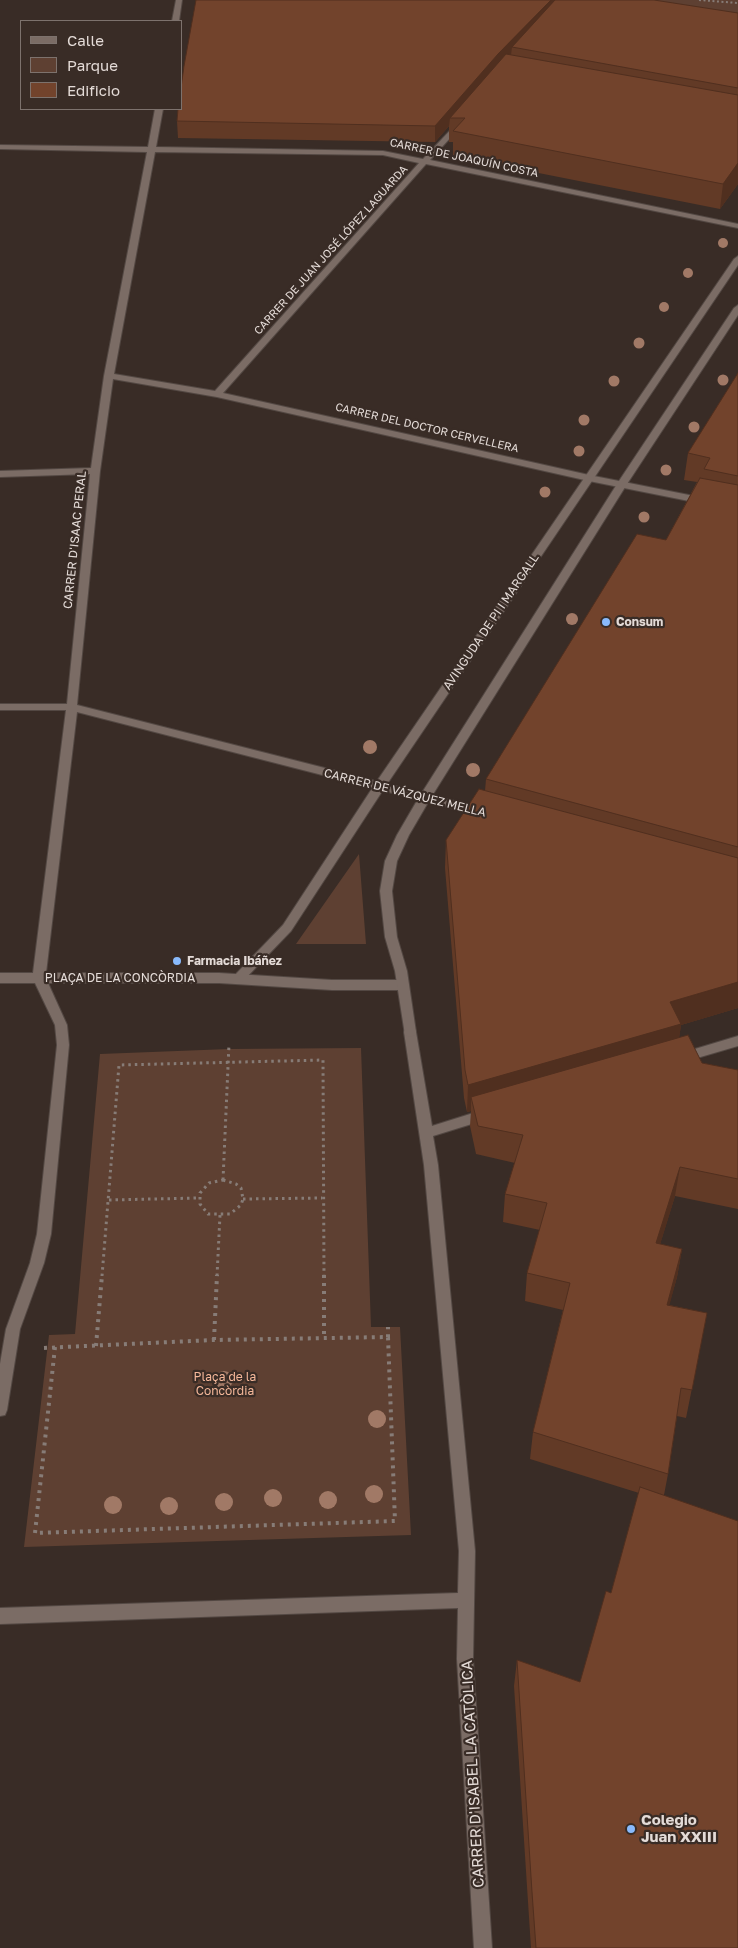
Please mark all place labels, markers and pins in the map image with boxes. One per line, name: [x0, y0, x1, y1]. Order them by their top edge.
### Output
place label: Consum: [616, 615, 663, 629]
marker: Consum: [600, 616, 612, 628]
place label: Farmacia Ibáñez: [187, 954, 282, 968]
marker: Farmacia Ibáñez: [171, 955, 183, 967]
place label: Colegio Juan XXIII: [641, 1811, 717, 1846]
marker: Colegio Juan XXIII: [625, 1823, 637, 1835]

